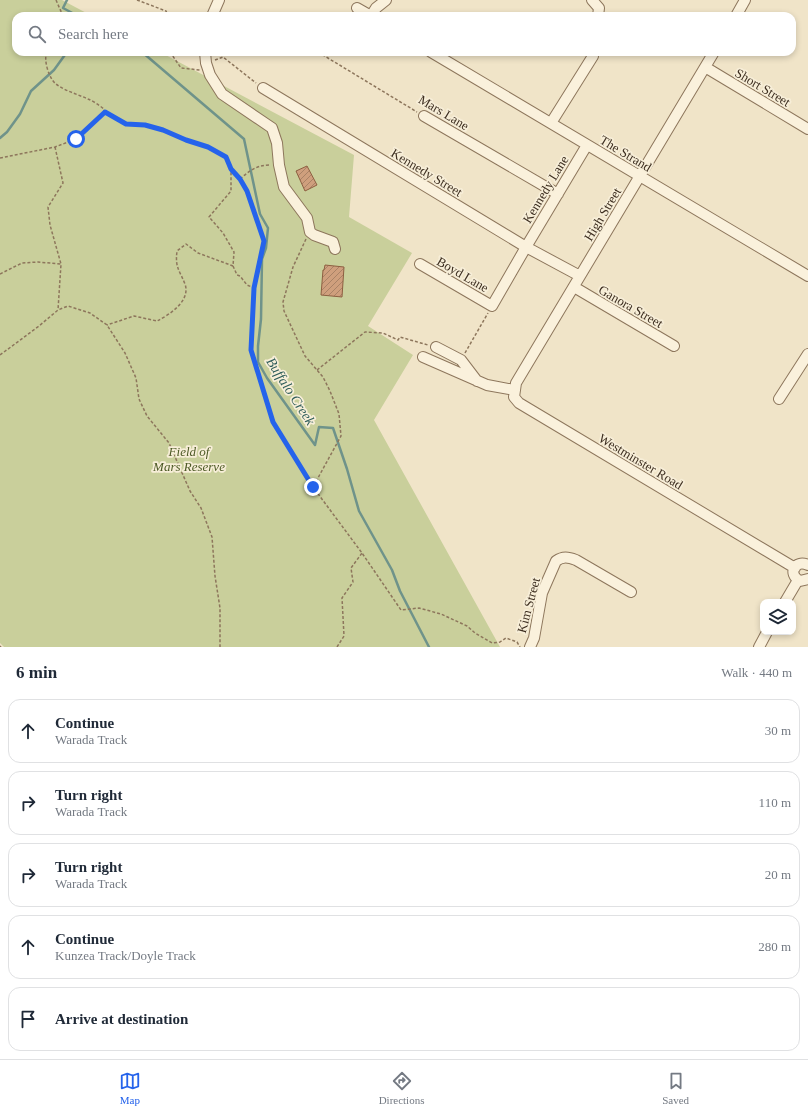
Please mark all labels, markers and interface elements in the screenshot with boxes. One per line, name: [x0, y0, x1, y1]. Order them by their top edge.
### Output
search box: [12, 12, 796, 56]
icon: search: [26, 23, 48, 45]
text: Search here: [58, 26, 128, 42]
street label: Short Street: [732, 65, 793, 110]
street label: Mars Lane: [416, 92, 472, 133]
route start: [67, 130, 85, 148]
street label: The Strand: [597, 132, 655, 175]
street label: Kennedy Street: [388, 145, 465, 200]
street label: Kennedy Lane: [519, 153, 572, 226]
street label: High Street: [581, 185, 624, 244]
street label: Boyd Lane: [434, 254, 492, 295]
street label: Ganora Street: [596, 282, 666, 331]
water label: Buffalo Creek: [263, 355, 318, 429]
street label: Westminster Road: [596, 430, 686, 493]
park label: Field of Mars Reserve: [152, 444, 225, 474]
route end: [304, 478, 322, 496]
street label: Kim Street: [514, 575, 543, 634]
map controls: [760, 599, 796, 635]
button: layers: [760, 599, 796, 635]
text: 6 min: [16, 663, 57, 682]
text: Walk · 440 m: [721, 665, 792, 680]
text: Continue: [55, 715, 114, 731]
icon: ahead: [17, 720, 39, 742]
text: 30 m: [765, 723, 791, 738]
text: Warada Track: [55, 732, 127, 747]
text: Turn right: [55, 787, 122, 803]
icon: right: [17, 792, 39, 814]
text: 110 m: [759, 795, 791, 810]
text: Warada Track: [55, 804, 127, 819]
text: Turn right: [55, 859, 122, 875]
icon: right: [17, 864, 39, 886]
text: 20 m: [765, 867, 791, 882]
text: Warada Track: [55, 876, 127, 891]
text: Continue: [55, 931, 114, 947]
icon: ahead: [17, 936, 39, 958]
text: 280 m: [758, 939, 791, 954]
text: Kunzea Track/Doyle Track: [55, 948, 196, 963]
icon: arrive: [17, 1008, 39, 1030]
text: Arrive at destination: [55, 1011, 188, 1027]
tab: Map: [119, 1070, 141, 1106]
tab: Directions: [379, 1070, 424, 1106]
tab: Saved: [662, 1070, 689, 1106]

